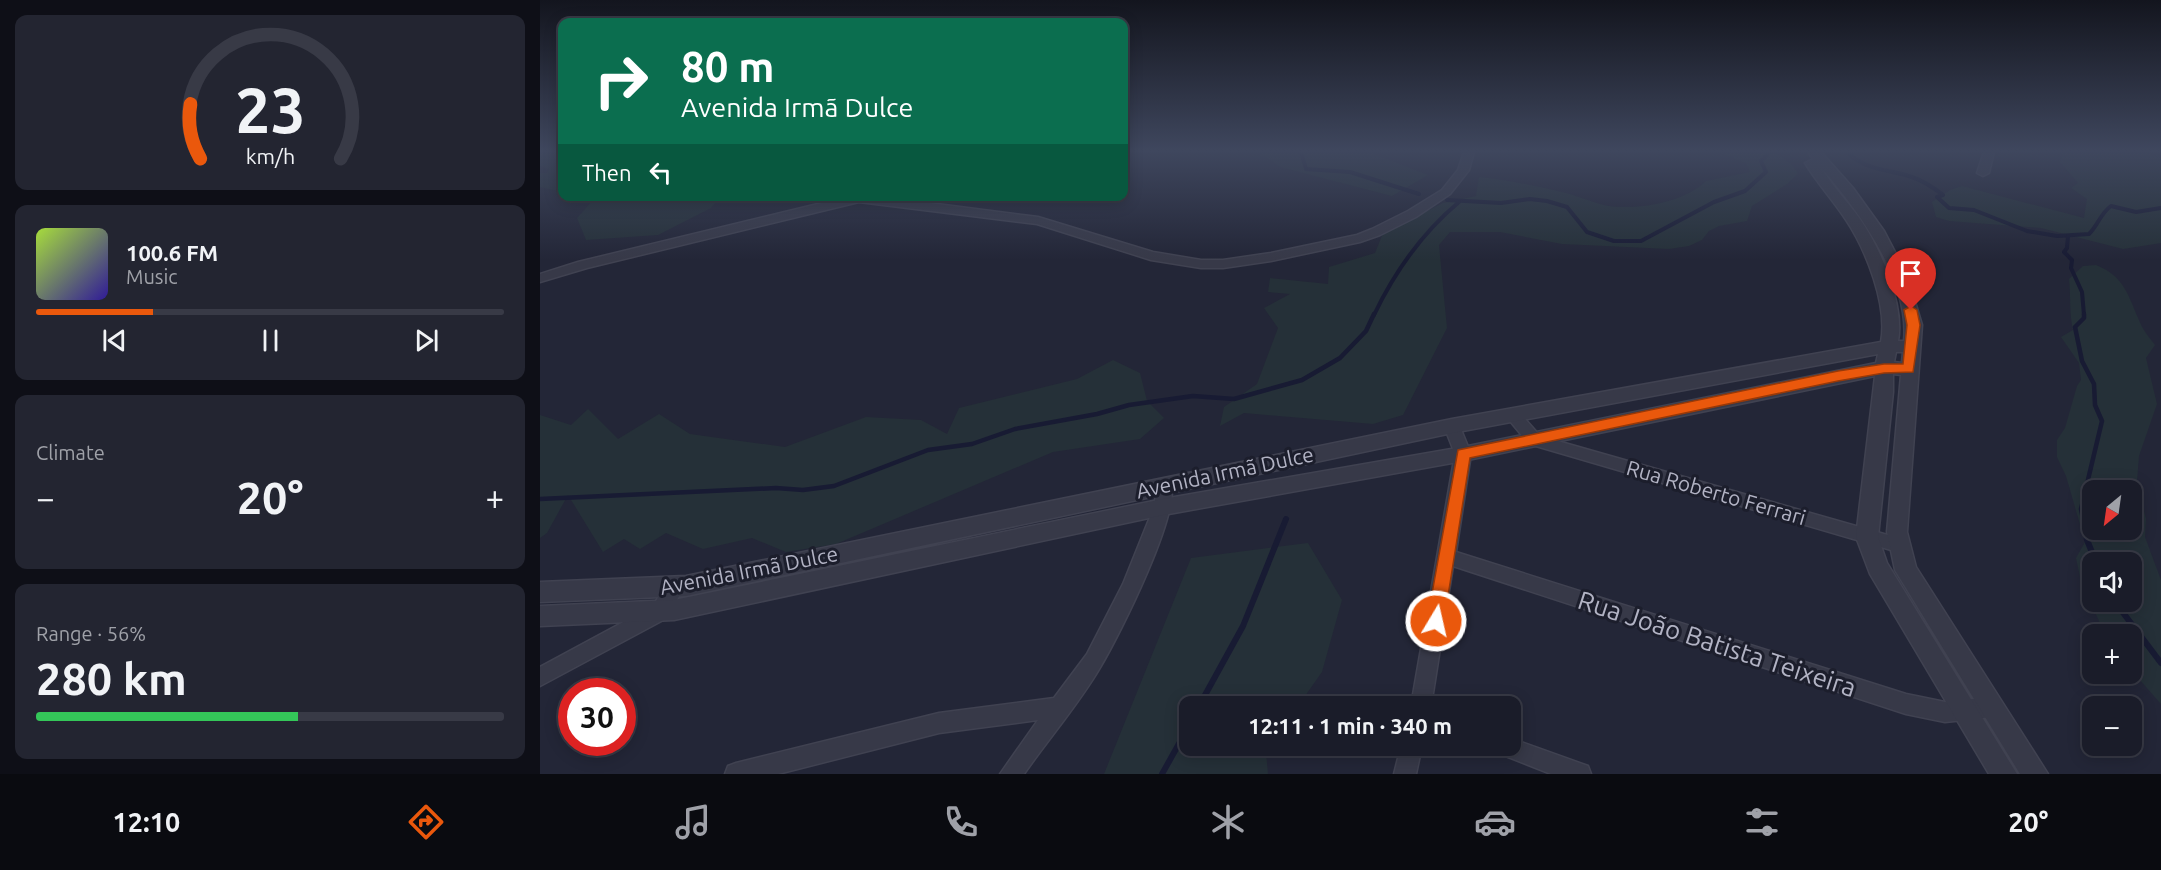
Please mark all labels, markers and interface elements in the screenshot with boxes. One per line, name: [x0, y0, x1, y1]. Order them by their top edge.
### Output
icon: right: [582, 42, 660, 120]
text: 80 m: [681, 43, 775, 90]
text: 23: [235, 76, 305, 146]
text: Avenida Irmã Dulce: [681, 92, 914, 122]
text: km/h: [245, 145, 295, 169]
icon: left: [644, 156, 677, 189]
text: Then: [582, 160, 632, 185]
text: 100.6 FM: [126, 240, 218, 265]
pin: [1885, 248, 1936, 310]
icon: arrive: [1894, 257, 1927, 290]
text: Music: [126, 265, 178, 288]
icon: previous: [98, 324, 131, 357]
icon: pause: [254, 324, 287, 357]
icon: next: [410, 324, 443, 357]
text: Climate: [36, 441, 105, 464]
street label: Avenida Irmã Dulce: [1134, 441, 1316, 503]
street label: Rua Roberto Ferrari: [1624, 455, 1809, 529]
text: 20°: [237, 472, 303, 523]
text: −: [36, 479, 55, 516]
text: +: [485, 479, 504, 516]
north arrow: [2082, 480, 2142, 540]
map controls: [2082, 480, 2142, 756]
street label: Avenida Irmã Dulce: [658, 541, 840, 599]
button: sound: [2082, 552, 2142, 612]
street label: Rua João Batista Teixeira: [1574, 585, 1860, 702]
position arrow: [1404, 589, 1468, 653]
text: Range · 56%: [36, 622, 146, 645]
button: +: [2082, 624, 2142, 684]
text: 280 km: [36, 653, 187, 704]
speed limit sign: 30: [558, 678, 636, 756]
button: −: [2082, 696, 2142, 756]
text: 12:11 · 1 min · 340 m: [1248, 713, 1452, 738]
icon: directions: [405, 801, 447, 843]
icon: music: [672, 801, 714, 843]
icon: phone: [940, 801, 982, 843]
icon: climate: [1207, 801, 1249, 843]
icon: car: [1474, 801, 1516, 843]
icon: filters: [1741, 801, 1783, 843]
text: 12:10: [113, 807, 180, 837]
text: 20°: [2008, 807, 2048, 837]

